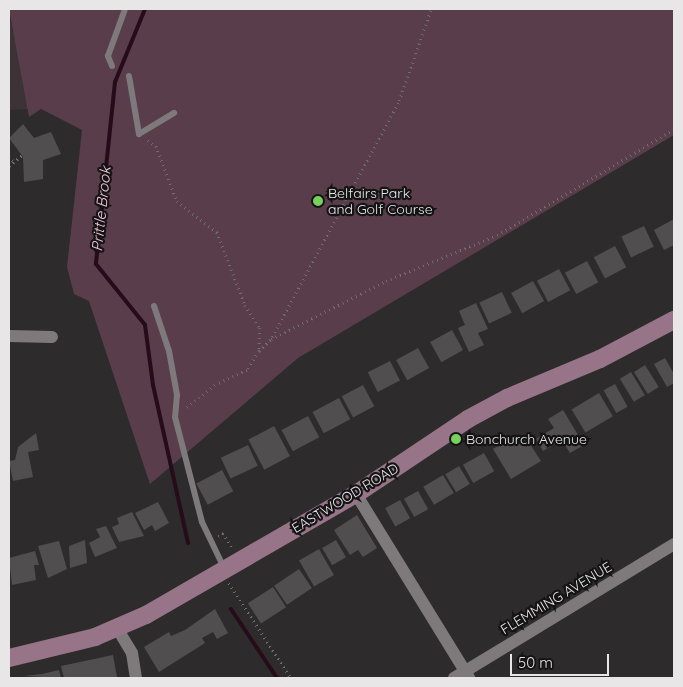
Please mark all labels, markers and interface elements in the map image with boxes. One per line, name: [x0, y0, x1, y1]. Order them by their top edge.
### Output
water label: Prittle Brook: [88, 166, 114, 252]
place label: Belfairs Park and Golf Course: [328, 185, 433, 218]
marker: Belfairs Park and Golf Course: [312, 195, 324, 207]
place label: Bonchurch Avenue: [466, 431, 587, 447]
marker: Bonchurch Avenue: [450, 433, 462, 445]
street label: EASTWOOD ROAD: [289, 460, 401, 536]
street label: FLEMMING AVENUE: [497, 558, 615, 638]
scale bar: [513, 644, 612, 676]
text: 50 m: [518, 653, 553, 672]

